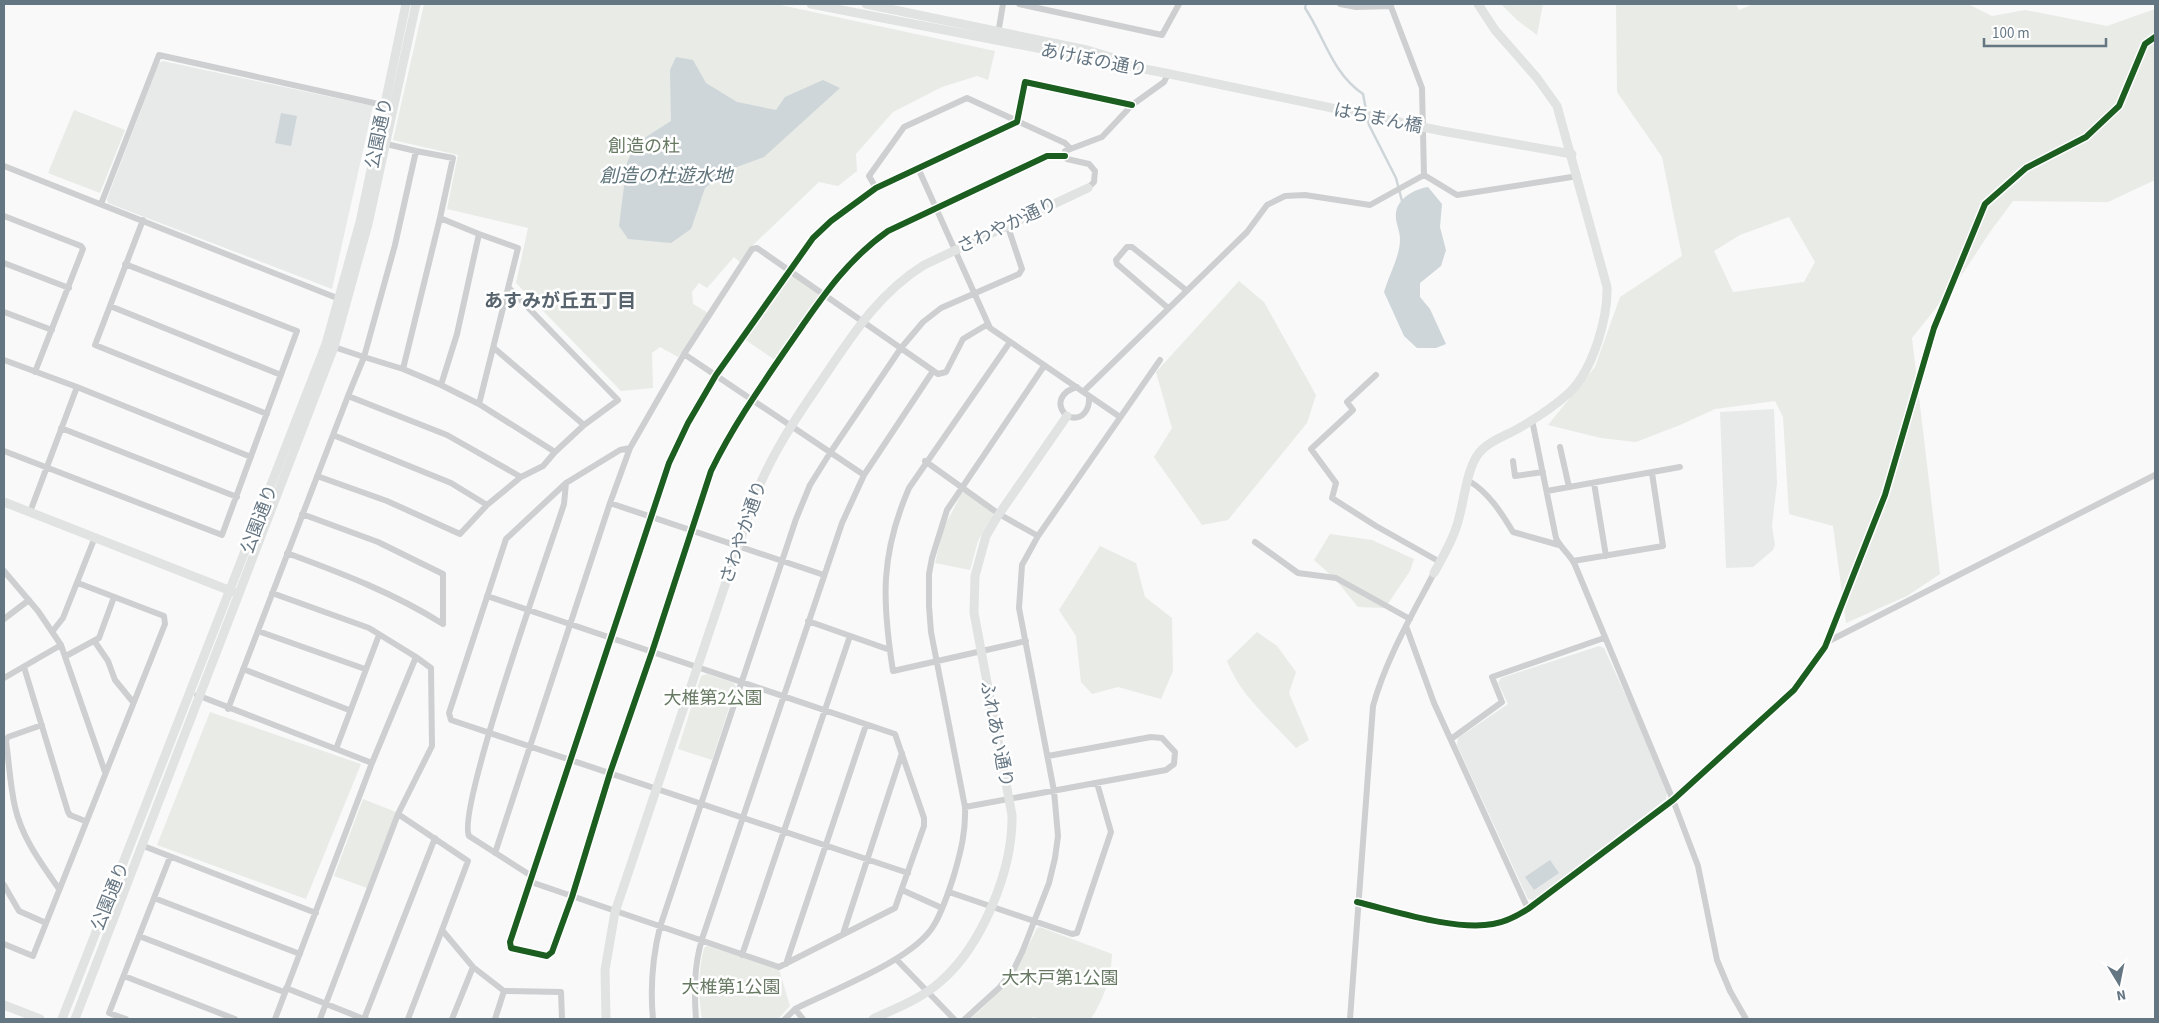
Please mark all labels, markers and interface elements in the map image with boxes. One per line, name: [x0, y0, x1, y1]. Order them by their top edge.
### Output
scale bar: [1984, 15, 2106, 47]
text: 100 m: [1992, 23, 2030, 44]
street label: あけぼの通り: [1039, 38, 1149, 83]
street label: 公園通り: [360, 95, 399, 171]
street label: はちまん橋: [1331, 98, 1424, 139]
park label: 創造の杜: [608, 134, 680, 159]
water label: 創造の杜遊水地: [599, 163, 734, 190]
street label: さわやか通り: [953, 191, 1061, 260]
district label: あすみが丘五丁目: [484, 288, 636, 315]
street label: さわやか通り: [714, 477, 773, 587]
street label: 公園通り: [235, 481, 284, 557]
street label: ふれあい通り: [974, 679, 1019, 789]
park label: 大椎第2公園: [664, 686, 762, 711]
street label: 公園通り: [85, 858, 136, 934]
north arrow: [2094, 958, 2144, 1008]
park label: 大木戸第1公園: [1002, 966, 1118, 991]
park label: 大椎第1公園: [682, 975, 780, 1000]
text: N: [2115, 984, 2127, 1005]

